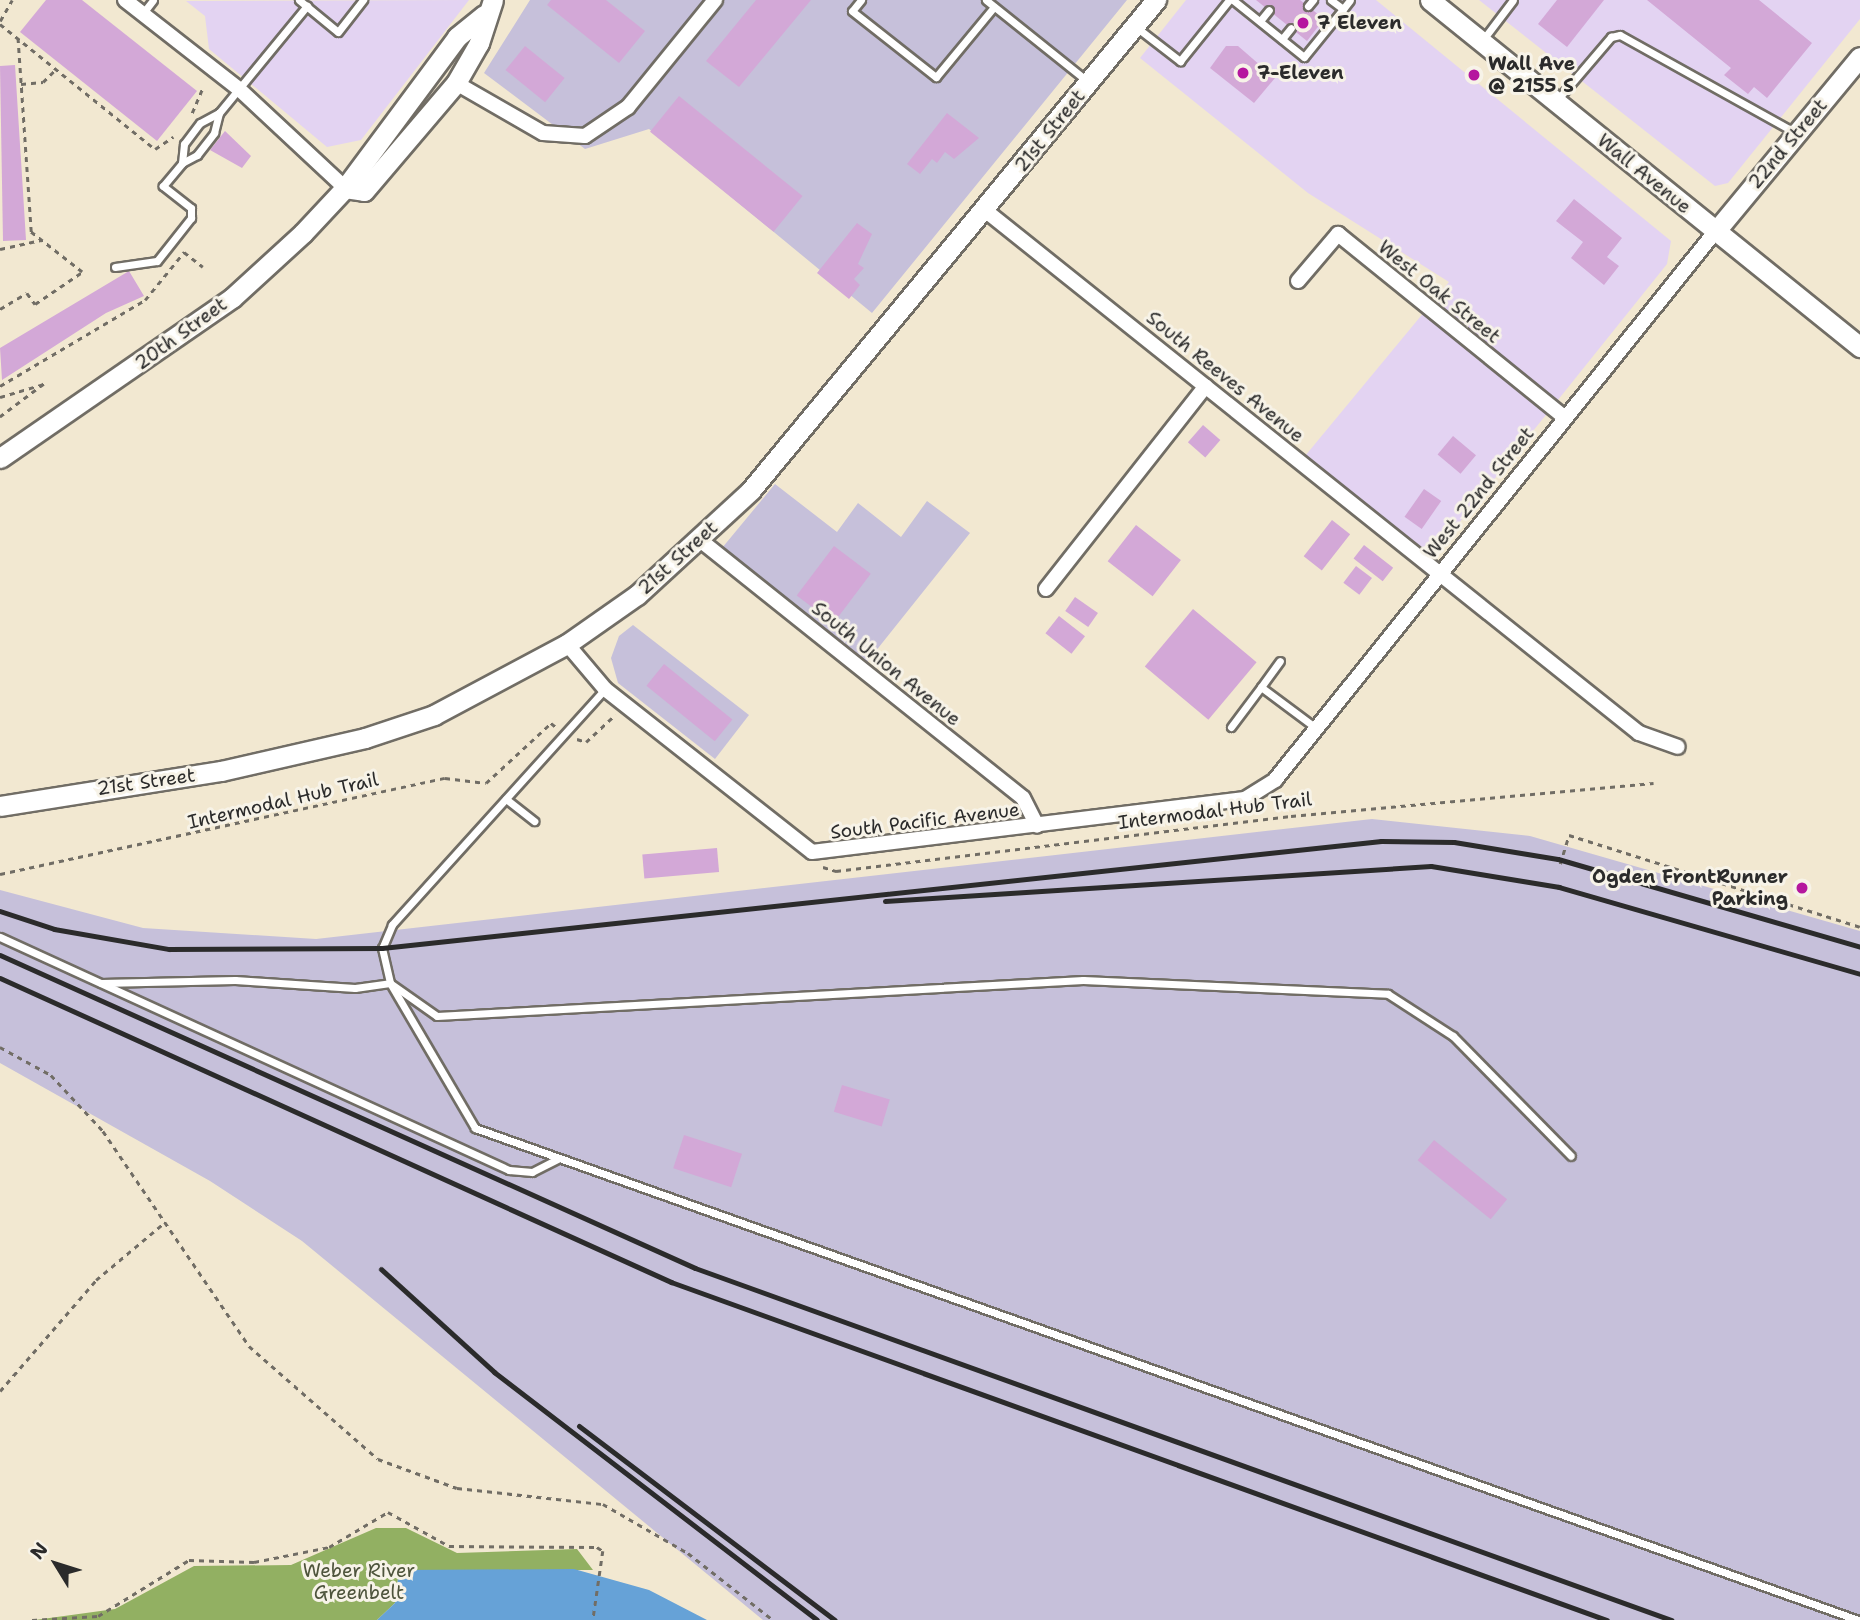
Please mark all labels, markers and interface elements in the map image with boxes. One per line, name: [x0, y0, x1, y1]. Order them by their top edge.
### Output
place label: 7 Eleven: [1317, 12, 1402, 34]
marker: 7 Eleven: [1295, 15, 1311, 31]
place label: Wall Ave @ 2155 S: [1488, 53, 1575, 97]
place label: 7-Eleven: [1257, 62, 1344, 84]
marker: 7-Eleven: [1235, 65, 1251, 81]
marker: Wall Ave @ 2155 S: [1466, 67, 1482, 83]
street label: 21st Street: [1010, 85, 1090, 177]
street label: 22nd Street: [1744, 94, 1832, 194]
street label: Wall Avenue: [1592, 129, 1696, 219]
street label: West Oak Street: [1373, 236, 1505, 348]
street label: 20th Street: [131, 293, 231, 375]
street label: South Reeves Avenue: [1142, 306, 1308, 448]
street label: West 22nd Street: [1419, 423, 1539, 563]
street label: 21st Street: [633, 516, 723, 600]
street label: South Union Avenue: [807, 597, 965, 731]
street label: 21st Street: [95, 764, 197, 800]
street label: Intermodal Hub Trail: [186, 768, 380, 834]
street label: Intermodal Hub Trail: [1117, 788, 1313, 834]
street label: South Pacific Avenue: [829, 798, 1021, 844]
place label: Ogden FrontRunner Parking: [1592, 866, 1788, 910]
marker: Ogden FrontRunner Parking: [1794, 880, 1810, 896]
north arrow: [21, 1529, 91, 1599]
text: N: [25, 1537, 54, 1564]
park label: Weber River Greenbelt: [303, 1560, 415, 1604]

